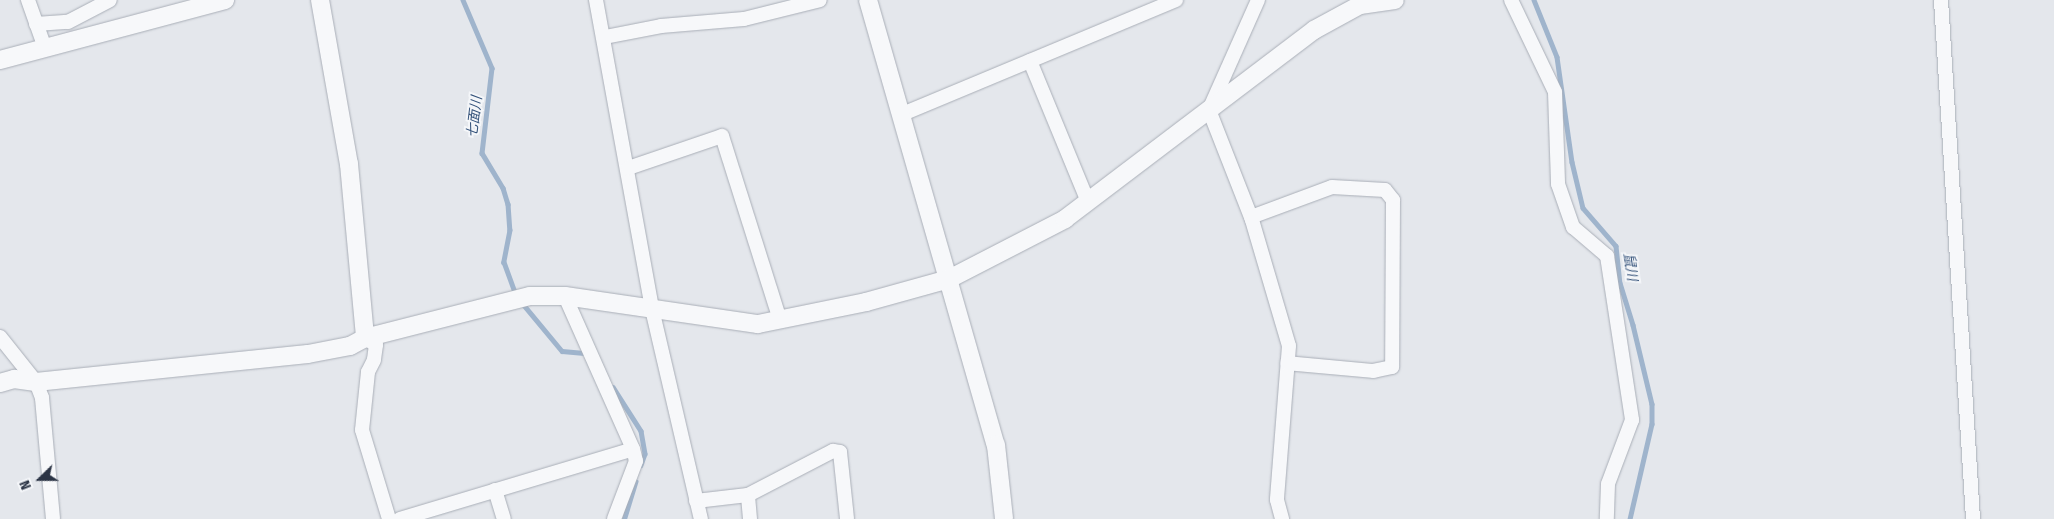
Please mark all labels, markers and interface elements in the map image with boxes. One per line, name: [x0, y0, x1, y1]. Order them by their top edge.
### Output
water label: 七面川: [464, 95, 486, 139]
water label: 鼠川: [1620, 252, 1640, 282]
north arrow: [15, 454, 65, 504]
text: N: [16, 478, 35, 492]

